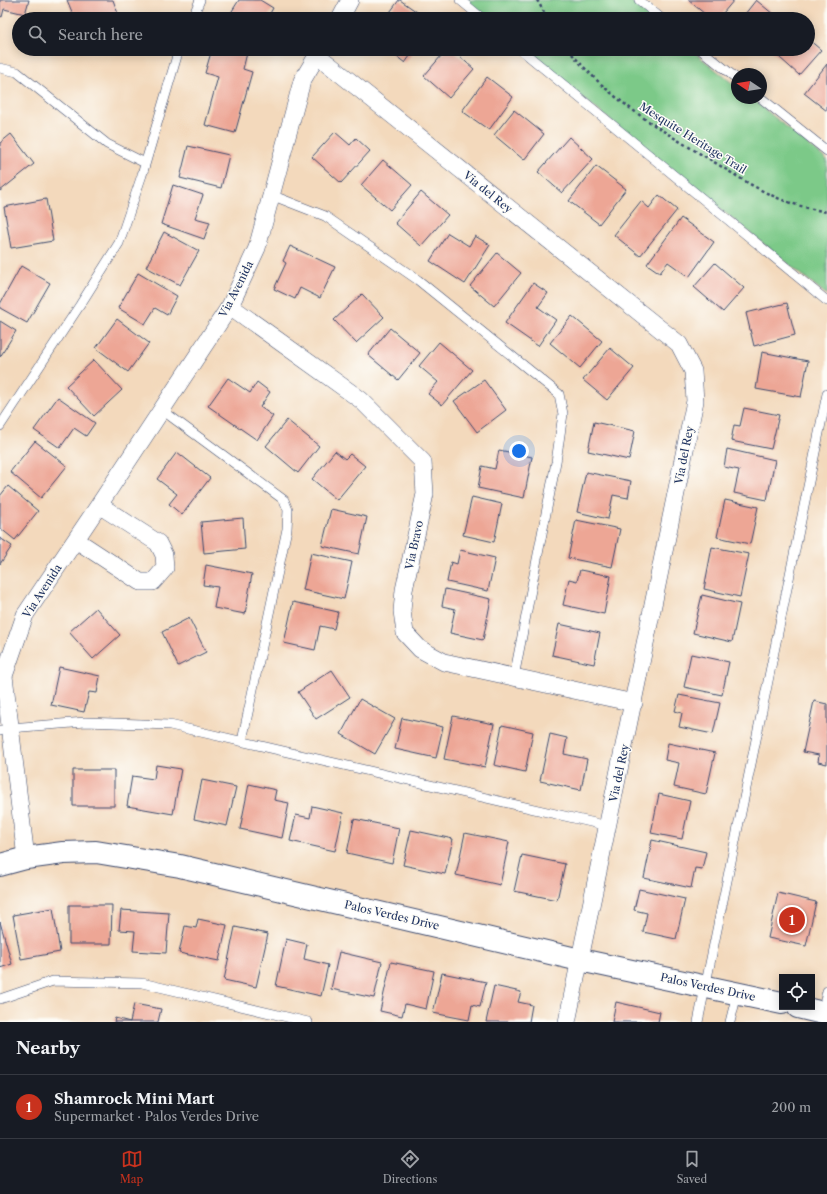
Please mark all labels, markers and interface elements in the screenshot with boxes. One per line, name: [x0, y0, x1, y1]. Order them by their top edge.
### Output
search box: [12, 12, 815, 56]
icon: search: [26, 23, 48, 45]
text: Search here: [58, 25, 143, 44]
north arrow: [731, 68, 767, 104]
street label: Mesquite Heritage Trail: [637, 99, 750, 177]
street label: Via del Rey: [460, 167, 516, 217]
street label: Via Avenida: [215, 258, 256, 320]
street label: Via del Rey: [671, 424, 697, 486]
your location: [509, 441, 529, 461]
street label: Via Bravo: [402, 519, 426, 572]
street label: Via Avenida: [19, 561, 65, 621]
street label: Via del Rey: [606, 742, 632, 804]
street label: Palos Verdes Drive: [343, 897, 441, 933]
pin: 1: [779, 905, 805, 935]
street label: Palos Verdes Drive: [659, 970, 757, 1004]
map controls: [779, 974, 815, 1010]
button: locate: [779, 974, 815, 1010]
text: Nearby: [16, 1038, 80, 1058]
text: Shamrock Mini Mart: [54, 1089, 214, 1108]
text: 1: [26, 1099, 32, 1115]
text: 200 m: [771, 1099, 811, 1115]
text: Supermarket · Palos Verdes Drive: [54, 1108, 259, 1124]
tab: Map: [120, 1148, 143, 1186]
tab: Directions: [383, 1148, 437, 1186]
tab: Saved: [677, 1148, 707, 1186]

